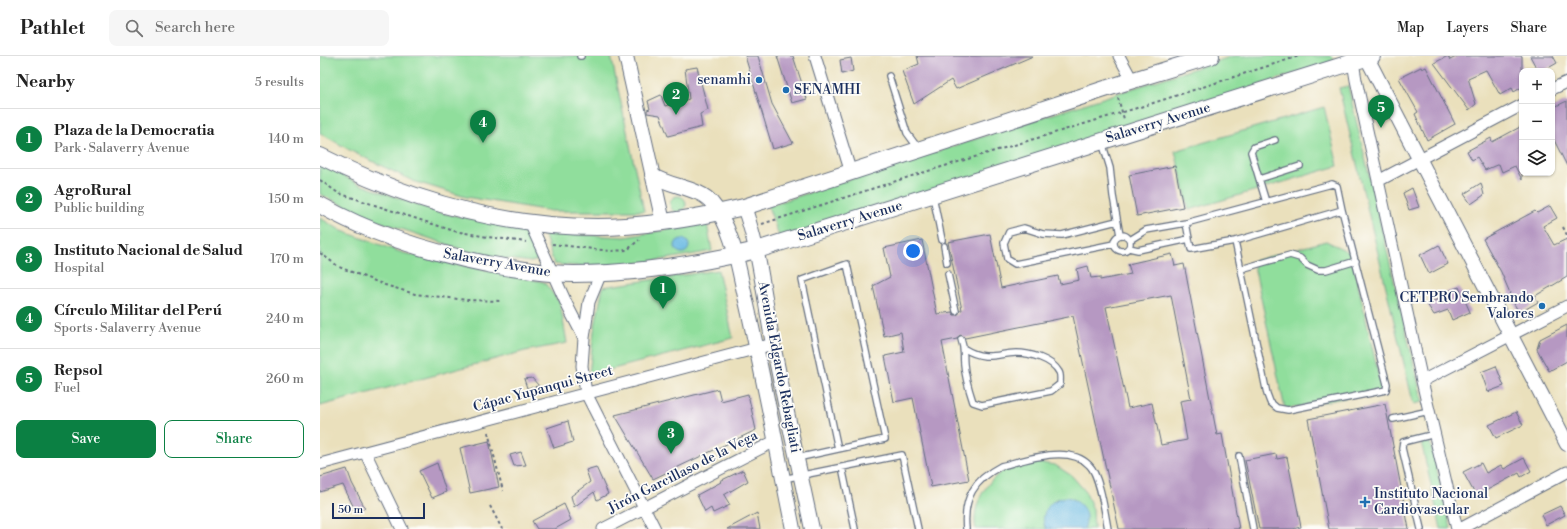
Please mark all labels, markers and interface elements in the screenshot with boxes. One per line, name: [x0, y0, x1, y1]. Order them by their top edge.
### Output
search box: [109, 10, 389, 46]
text: Pathlet: [20, 16, 85, 40]
icon: search: [123, 17, 145, 39]
text: Search here: [155, 18, 235, 37]
text: Map: [1397, 19, 1424, 37]
text: Layers: [1446, 19, 1489, 37]
text: Share: [1511, 19, 1547, 37]
map controls: [1519, 68, 1555, 176]
button: +: [1519, 68, 1555, 104]
text: Nearby: [16, 71, 75, 93]
place label: senamhi: [697, 71, 751, 89]
text: 5 results: [255, 74, 304, 90]
marker: senamhi: [754, 75, 764, 85]
place label: SENAMHI: [794, 81, 861, 99]
pin: 2: [663, 82, 689, 115]
marker: SENAMHI: [781, 85, 791, 95]
pin: 5: [1368, 95, 1394, 128]
street label: Salaverry Avenue: [1103, 98, 1213, 148]
button: −: [1519, 104, 1555, 140]
pin: 4: [470, 110, 496, 143]
text: Plaza de la Democratia: [54, 121, 215, 140]
text: 1: [26, 131, 32, 147]
text: 140 m: [268, 131, 304, 147]
text: Park · Salaverry Avenue: [54, 140, 190, 156]
button: layers: [1519, 140, 1555, 176]
text: AgroRural: [54, 181, 131, 200]
text: 2: [25, 191, 33, 207]
text: 150 m: [269, 191, 304, 207]
street label: Salaverry Avenue: [795, 196, 905, 246]
text: Public building: [54, 200, 144, 216]
text: Instituto Nacional de Salud: [54, 241, 243, 260]
your location: [903, 241, 923, 261]
street label: Salaverry Avenue: [442, 245, 552, 281]
text: 3: [25, 251, 33, 267]
text: 170 m: [270, 251, 304, 267]
text: Hospital: [54, 260, 104, 276]
pin: 1: [650, 276, 676, 309]
street label: Avenida Edgardo Rebagliati: [753, 279, 805, 455]
place label: CETPRO Sembrando Valores: [1399, 289, 1534, 323]
text: Círculo Militar del Perú: [54, 301, 222, 320]
marker: CETPRO Sembrando Valores: [1537, 301, 1547, 311]
text: 4: [25, 311, 33, 327]
text: 240 m: [266, 311, 304, 327]
text: Sports · Salaverry Avenue: [54, 320, 201, 336]
text: Repsol: [54, 361, 103, 380]
street label: Cápac Yupanqui Street: [471, 362, 615, 416]
text: 5: [25, 371, 33, 387]
text: 260 m: [266, 371, 304, 387]
text: Fuel: [54, 380, 80, 396]
button: Save: [16, 420, 156, 458]
button: Share: [164, 420, 304, 458]
pin: 3: [658, 421, 684, 454]
street label: Jirón Garcillaso de la Vega: [604, 426, 762, 518]
place label: Instituto Nacional Cardiovascular: [1374, 485, 1488, 519]
marker: Instituto Nacional Cardiovascular: [1359, 496, 1371, 508]
scale bar: [332, 501, 425, 520]
text: 50 m: [338, 503, 363, 517]

